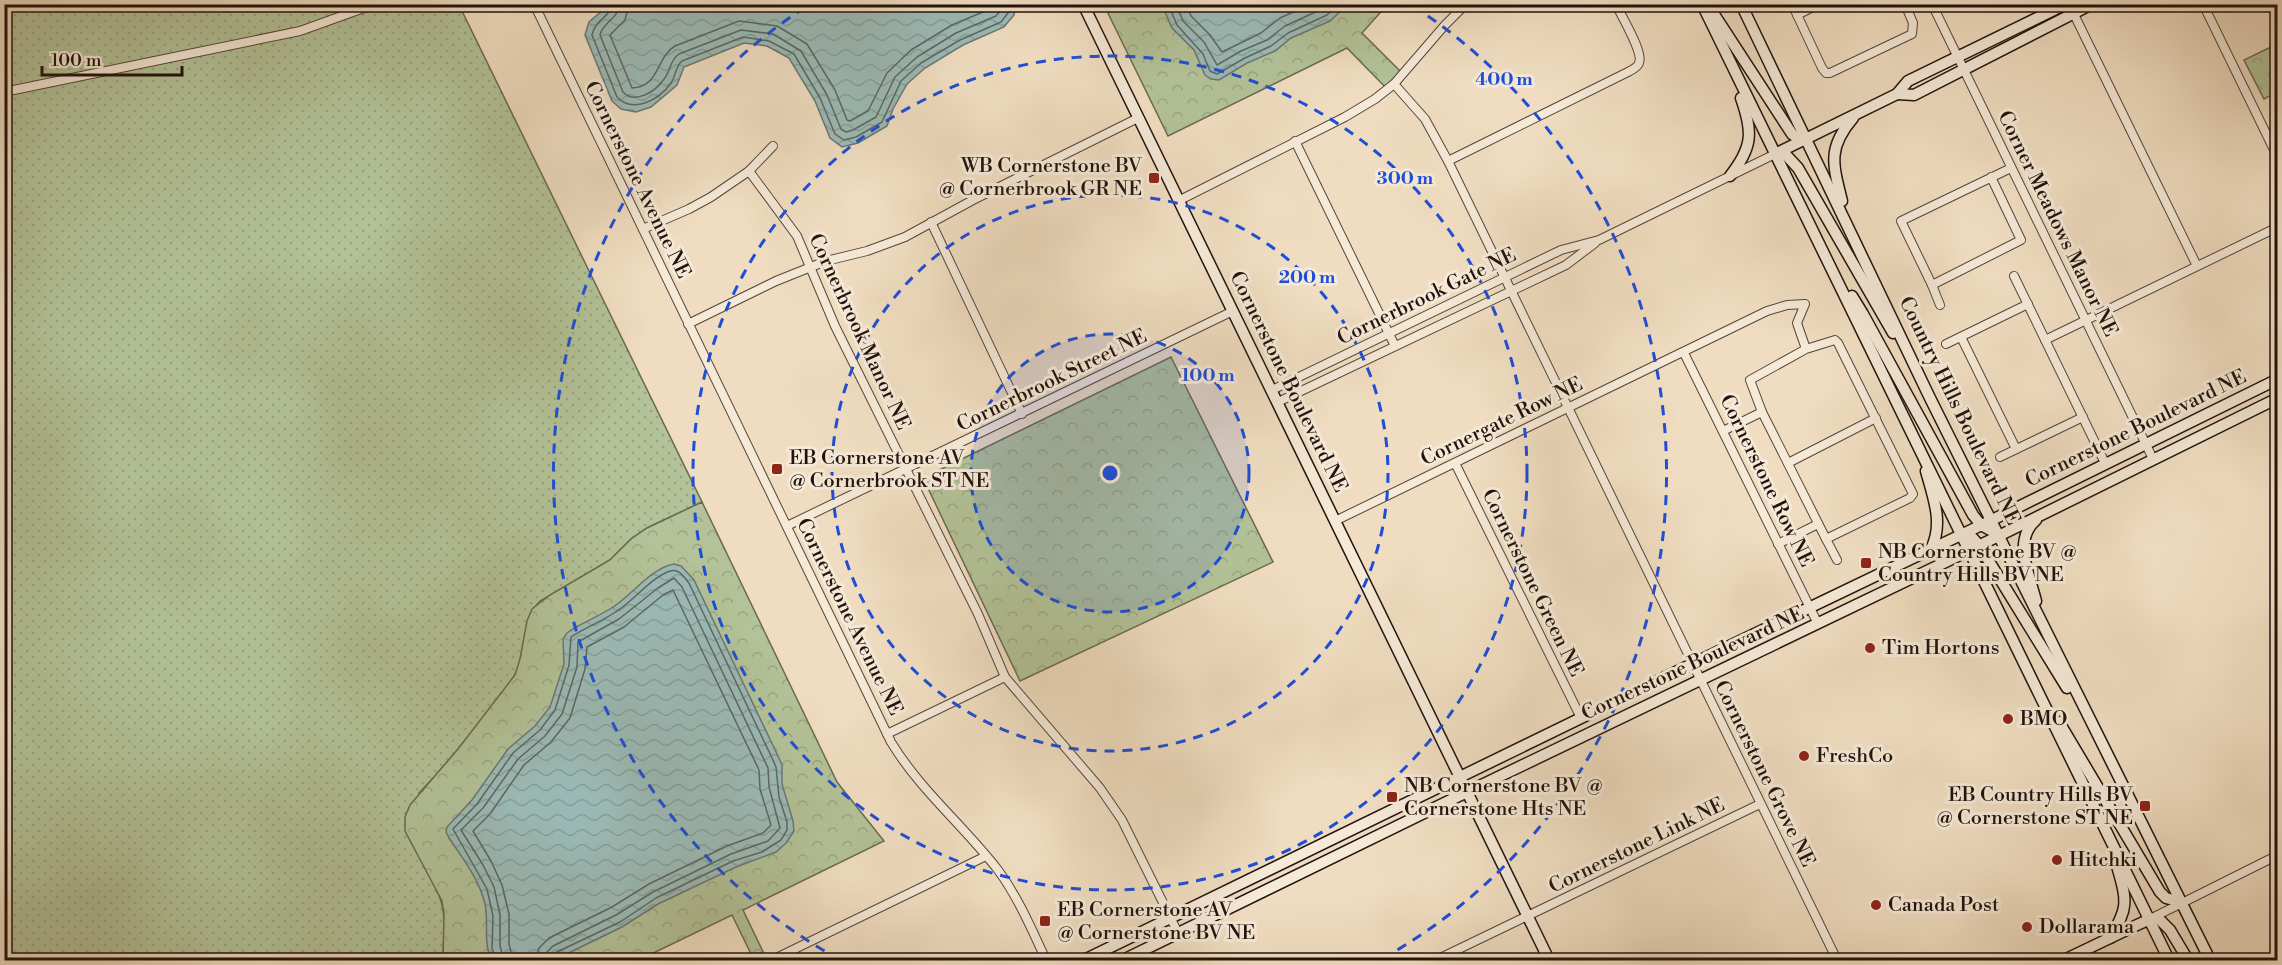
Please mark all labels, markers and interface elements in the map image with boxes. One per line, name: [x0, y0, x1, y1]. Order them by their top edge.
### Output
scale bar: [42, 39, 182, 77]
text: 100 m: [51, 49, 102, 72]
text: 400 m: [1475, 68, 1533, 91]
street label: Cornerstone Avenue NE: [578, 77, 696, 283]
street label: Corner Meadows Manor NE: [1991, 107, 2123, 341]
place label: WB Cornerstone BV @ Cornerbrook GR NE: [939, 154, 1143, 202]
text: 300 m: [1377, 167, 1434, 190]
marker: WB Cornerstone BV @ Cornerbrook GR NE: [1147, 171, 1161, 185]
street label: Cornerbrook Manor NE: [803, 230, 915, 434]
street label: Cornerbrook Gate NE: [1333, 243, 1521, 351]
text: 200 m: [1279, 266, 1336, 289]
street label: Cornerstone Boulevard NE: [1223, 267, 1353, 497]
street label: Country Hills Boulevard NE: [1893, 293, 2025, 529]
street label: Cornerbrook Street NE: [953, 324, 1151, 438]
text: 100 m: [1181, 364, 1235, 387]
street label: Cornerstone Boulevard NE: [2021, 364, 2251, 494]
street label: Cornergate Row NE: [1417, 372, 1587, 472]
street label: Cornerstone Row NE: [1713, 391, 1819, 571]
place label: EB Cornerstone AV @ Cornerbrook ST NE: [789, 446, 989, 494]
marker: EB Cornerstone AV @ Cornerbrook ST NE: [770, 462, 784, 476]
centre of rings: [1100, 463, 1120, 483]
street label: Cornerstone Green NE: [1476, 485, 1588, 681]
street label: Cornerstone Avenue NE: [790, 514, 908, 720]
place label: NB Cornerstone BV @ Country Hills BV NE: [1878, 540, 2077, 588]
marker: NB Cornerstone BV @ Country Hills BV NE: [1859, 556, 1873, 570]
street label: Cornerstone Boulevard NE: [1578, 601, 1808, 727]
place label: Tim Hortons: [1882, 636, 1999, 661]
marker: Tim Hortons: [1863, 641, 1877, 655]
street label: Cornerstone Grove NE: [1708, 677, 1820, 871]
place label: BMO: [2019, 707, 2067, 732]
marker: BMO: [2001, 712, 2015, 726]
place label: FreshCo: [1816, 744, 1893, 769]
marker: FreshCo: [1797, 749, 1811, 763]
place label: NB Cornerstone BV @ Cornerstone Hts NE: [1404, 774, 1603, 822]
place label: EB Country Hills BV @ Cornerstone ST NE: [1936, 783, 2134, 831]
marker: NB Cornerstone BV @ Cornerstone Hts NE: [1385, 790, 1399, 804]
street label: Cornerstone Link NE: [1545, 793, 1729, 899]
marker: EB Country Hills BV @ Cornerstone ST NE: [2138, 799, 2152, 813]
place label: Hitchki: [2069, 848, 2138, 873]
marker: Hitchki: [2050, 853, 2064, 867]
place label: Canada Post: [1888, 893, 1999, 918]
place label: EB Cornerstone AV @ Cornerstone BV NE: [1057, 898, 1255, 946]
marker: Canada Post: [1869, 898, 1883, 912]
marker: EB Cornerstone AV @ Cornerstone BV NE: [1038, 914, 1052, 928]
place label: Dollarama: [2039, 915, 2135, 940]
marker: Dollarama: [2020, 920, 2034, 934]

